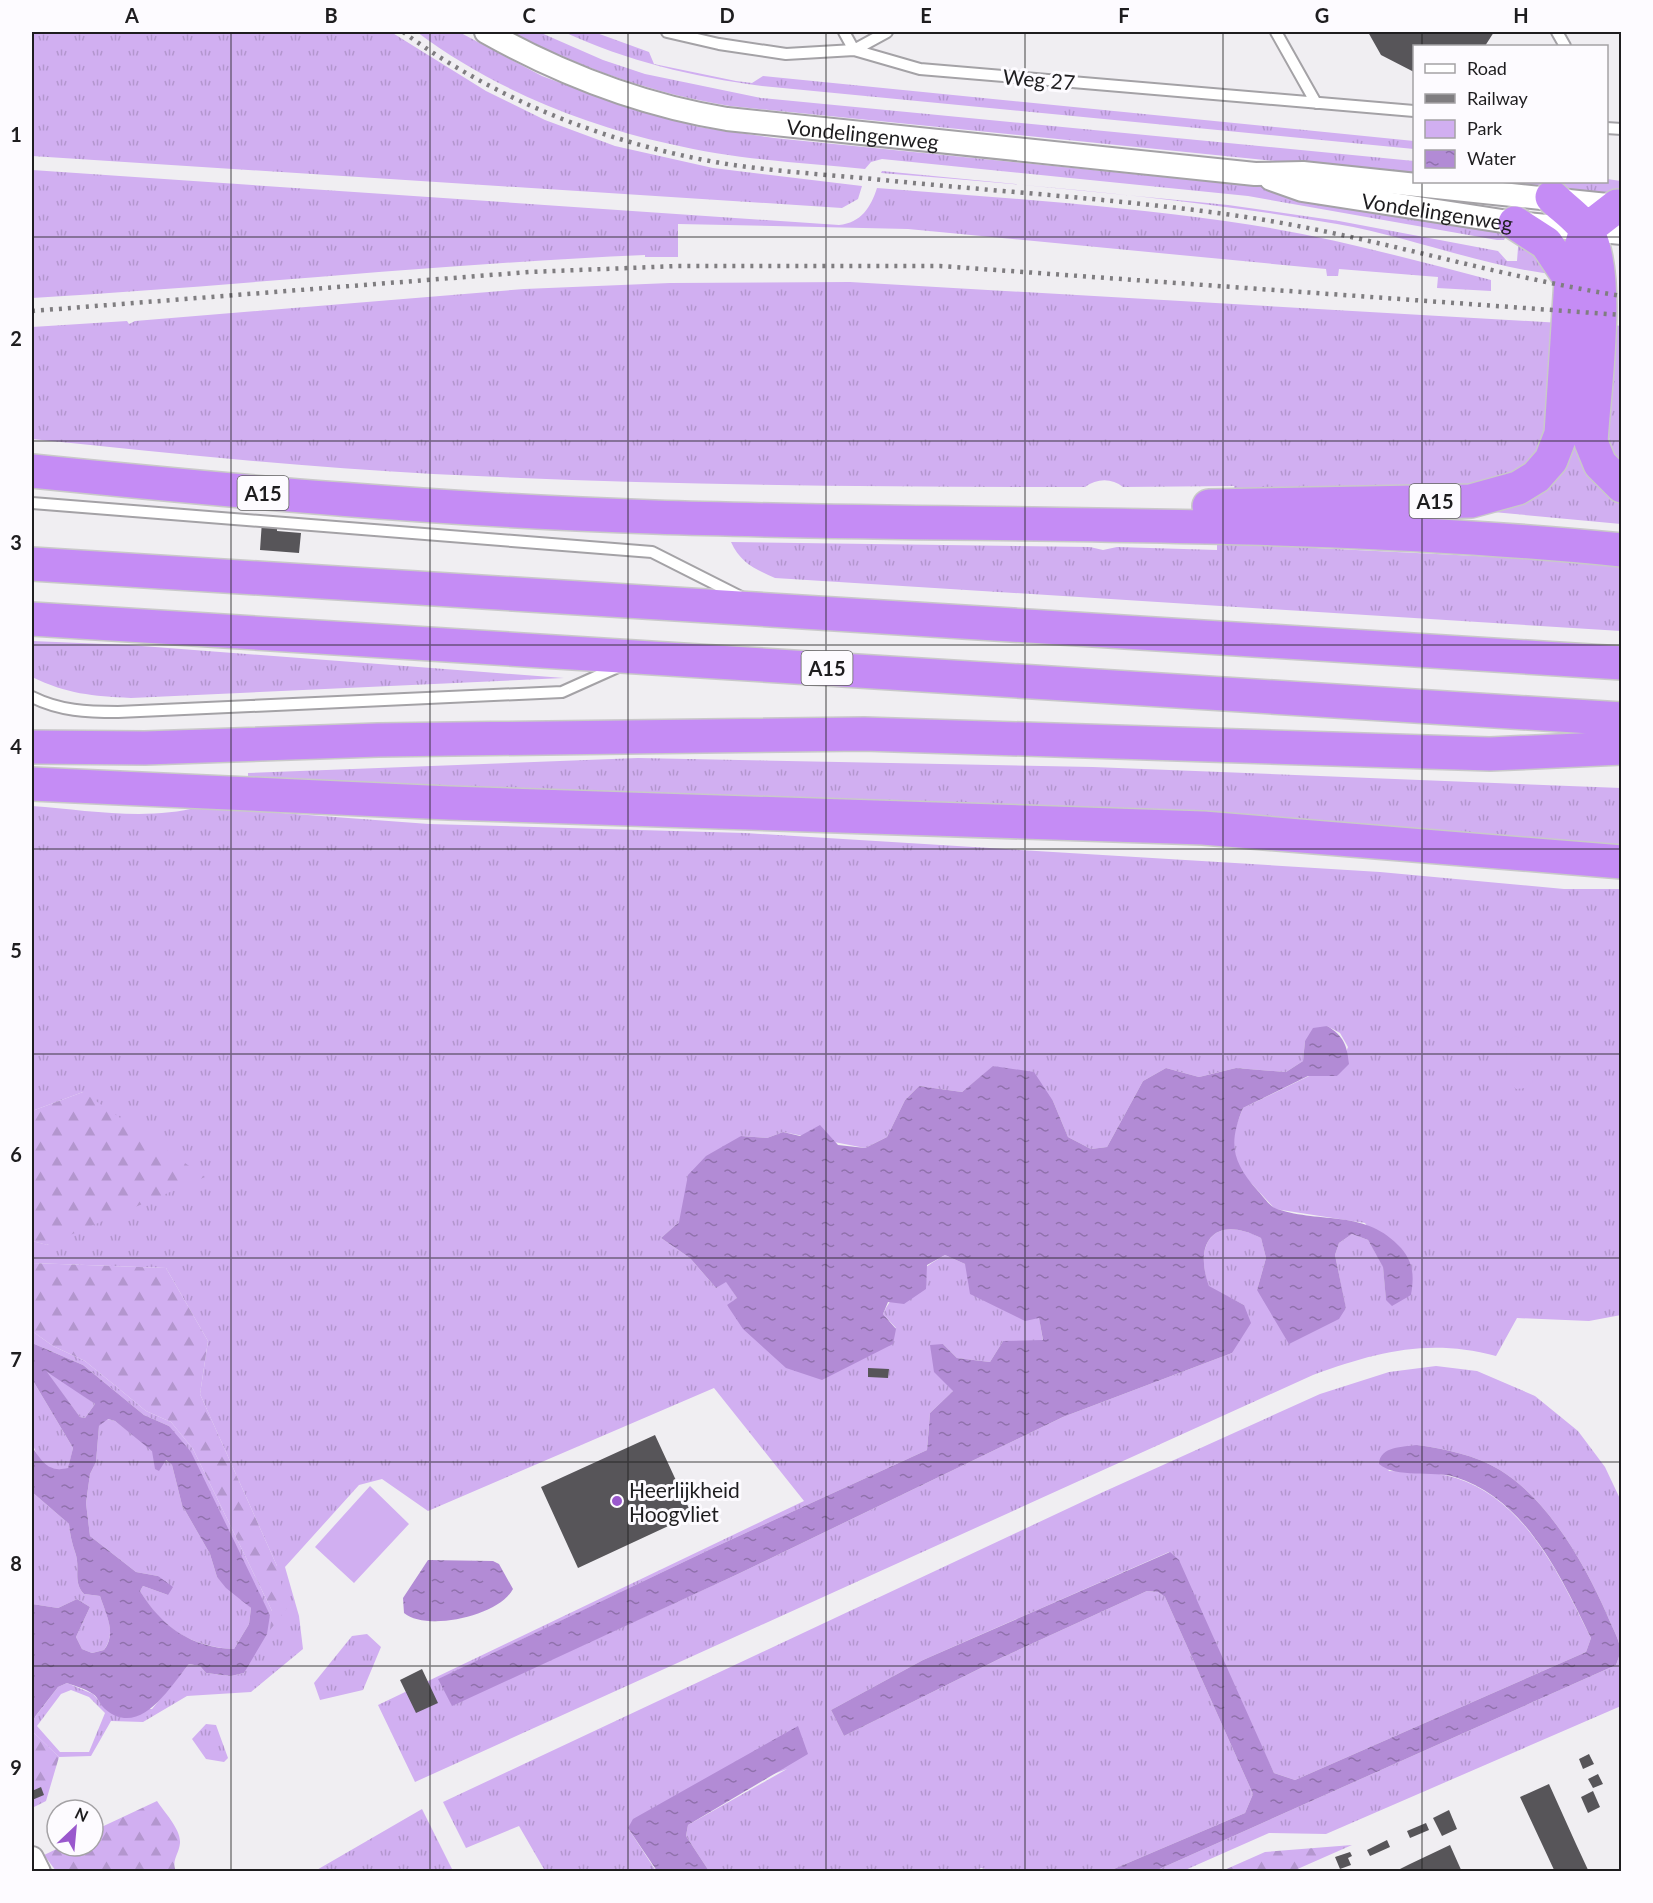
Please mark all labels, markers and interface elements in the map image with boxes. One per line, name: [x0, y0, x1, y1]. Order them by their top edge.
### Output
text: A: [124, 3, 139, 27]
text: B: [324, 3, 338, 27]
text: C: [522, 3, 536, 27]
text: D: [719, 3, 735, 27]
text: E: [920, 3, 932, 27]
text: F: [1118, 3, 1130, 27]
text: G: [1315, 3, 1329, 27]
text: H: [1513, 3, 1529, 27]
legend: [1413, 45, 1608, 183]
text: Road: [1467, 57, 1507, 79]
street label: Weg 27: [1002, 63, 1076, 95]
text: Railway: [1467, 87, 1528, 109]
street label: Vondelingenweg: [785, 113, 940, 153]
text: Park: [1467, 117, 1503, 139]
text: 1: [10, 122, 22, 146]
text: Water: [1467, 147, 1516, 169]
street label: Vondelingenweg: [1360, 187, 1515, 235]
text: 2: [10, 326, 22, 350]
road number: A15: [238, 476, 288, 510]
road number: A15: [1410, 484, 1460, 518]
text: 3: [10, 530, 22, 554]
road number: A15: [802, 651, 852, 685]
text: 4: [10, 734, 22, 758]
text: 5: [10, 938, 22, 962]
text: 6: [10, 1142, 22, 1166]
text: 7: [10, 1347, 22, 1371]
place label: Heerlijkheid Hoogvliet: [629, 1477, 740, 1526]
marker: Heerlijkheid Hoogvliet: [610, 1494, 624, 1508]
text: 8: [10, 1551, 22, 1575]
text: 9: [10, 1755, 22, 1779]
north arrow: [45, 1798, 105, 1858]
text: N: [72, 1803, 91, 1825]

